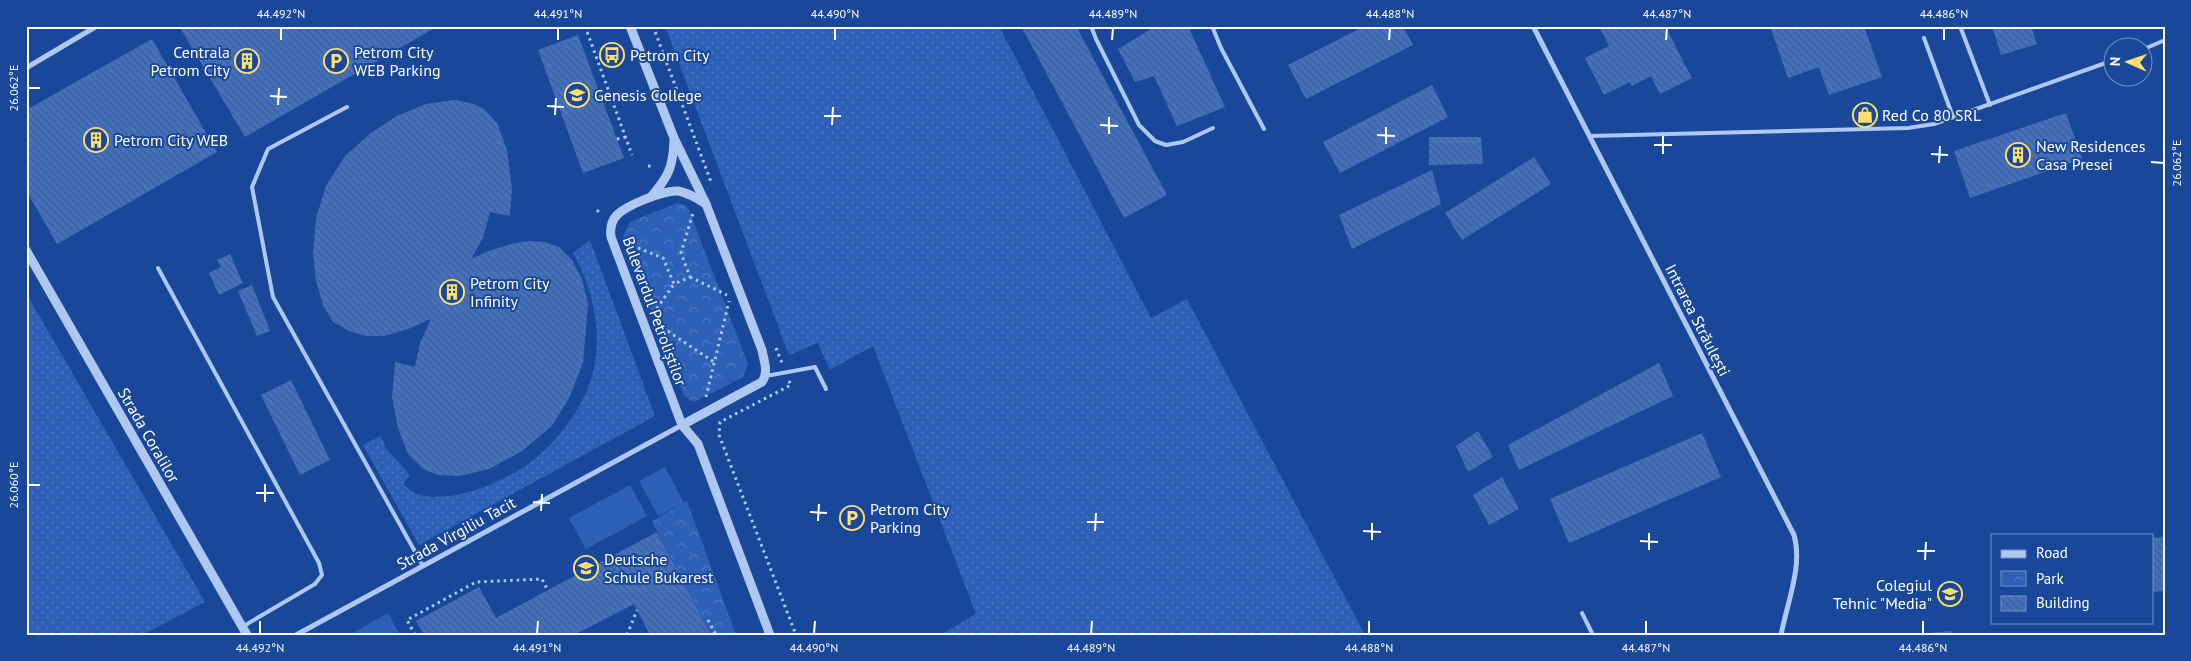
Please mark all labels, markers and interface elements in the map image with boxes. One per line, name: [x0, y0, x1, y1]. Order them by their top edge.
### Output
text: 44.492°N: [257, 6, 305, 21]
text: 44.491°N: [534, 6, 582, 21]
text: 44.490°N: [811, 6, 859, 21]
text: 44.489°N: [1089, 6, 1137, 21]
text: 44.488°N: [1366, 6, 1414, 21]
text: 44.487°N: [1643, 6, 1691, 21]
text: 44.486°N: [1920, 6, 1968, 21]
north arrow: [2104, 38, 2154, 88]
place label: Centrala Petrom City: [150, 42, 231, 80]
place label: Petrom City WEB Parking: [354, 42, 441, 80]
bus stop icon: Petrom City: [599, 42, 625, 68]
place label: Petrom City: [630, 45, 710, 65]
building icon: Centrala Petrom City: [234, 48, 260, 74]
parking icon: Petrom City WEB Parking: [323, 48, 349, 74]
text: N: [2106, 57, 2124, 66]
text: 26.062°E: [6, 65, 21, 111]
school or university icon: Genesis College: [564, 82, 590, 108]
place label: Genesis College: [594, 85, 702, 105]
shop icon: Red Co 80 SRL: [1852, 102, 1878, 128]
place label: Red Co 80 SRL: [1882, 105, 1981, 125]
building icon: Petrom City WEB: [83, 127, 109, 153]
place label: Petrom City WEB: [114, 130, 228, 150]
place label: New Residences Casa Presei: [2036, 136, 2146, 174]
text: 26.062°E: [2169, 140, 2184, 186]
building icon: New Residences Casa Presei: [2005, 142, 2031, 168]
street label: Bulevardul Petroliștilor: [619, 233, 692, 389]
street label: Intrarea Străulești: [1661, 261, 1735, 379]
place label: Petrom City Infinity: [470, 273, 550, 311]
building icon: Petrom City Infinity: [439, 279, 465, 305]
street label: Strada Coralilor: [114, 384, 185, 487]
text: 26.060°E: [6, 462, 21, 508]
street label: Strada Virgiliu Tacit: [393, 492, 519, 574]
place label: Petrom City Parking: [870, 499, 950, 537]
parking icon: Petrom City Parking: [839, 505, 865, 531]
legend: [1991, 534, 2154, 624]
text: Road: [2036, 543, 2068, 562]
place label: Deutsche Schule Bukarest: [604, 549, 714, 587]
school or university icon: Deutsche Schule Bukarest: [573, 555, 599, 581]
text: Park: [2036, 569, 2064, 588]
place label: Colegiul Tehnic "Media": [1833, 575, 1932, 613]
school or university icon: Colegiul Tehnic "Media": [1937, 581, 1963, 607]
text: Building: [2036, 593, 2090, 612]
text: 44.492°N: [236, 640, 284, 655]
text: 44.491°N: [513, 640, 561, 655]
text: 44.490°N: [790, 640, 838, 655]
text: 44.489°N: [1067, 640, 1115, 655]
text: 44.488°N: [1345, 640, 1393, 655]
text: 44.487°N: [1622, 640, 1670, 655]
text: 44.486°N: [1899, 640, 1947, 655]

